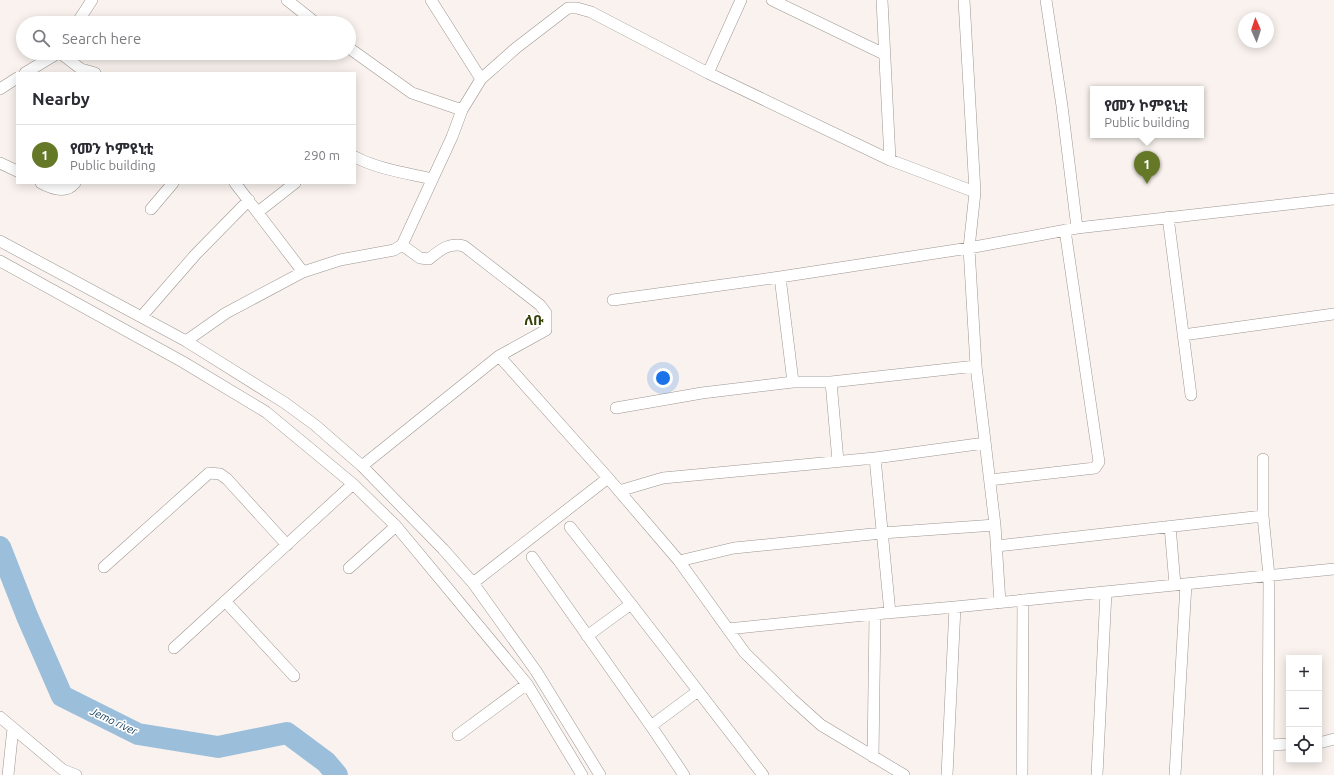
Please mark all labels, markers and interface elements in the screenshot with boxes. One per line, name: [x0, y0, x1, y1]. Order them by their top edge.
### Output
north arrow: [1238, 12, 1274, 48]
search box: [16, 16, 356, 60]
icon: search: [30, 27, 52, 49]
text: Search here: [62, 30, 141, 47]
popup: [1090, 86, 1204, 138]
text: Nearby: [32, 89, 90, 108]
text: የመን ኮምዩኒቲ: [1104, 97, 1188, 114]
text: Public building: [1104, 115, 1190, 129]
text: የመን ኮምዩኒቲ: [70, 140, 154, 157]
text: 1: [41, 148, 49, 162]
text: 290 m: [304, 148, 340, 162]
pin: 1: [1134, 151, 1160, 184]
text: Public building: [70, 158, 156, 172]
district label: ለቡ: [524, 312, 544, 328]
your location: [653, 368, 673, 388]
map controls: [1286, 655, 1322, 763]
button: +: [1286, 655, 1322, 691]
button: −: [1286, 691, 1322, 727]
water label: Jemo river: [88, 705, 140, 737]
button: locate: [1286, 727, 1322, 763]

